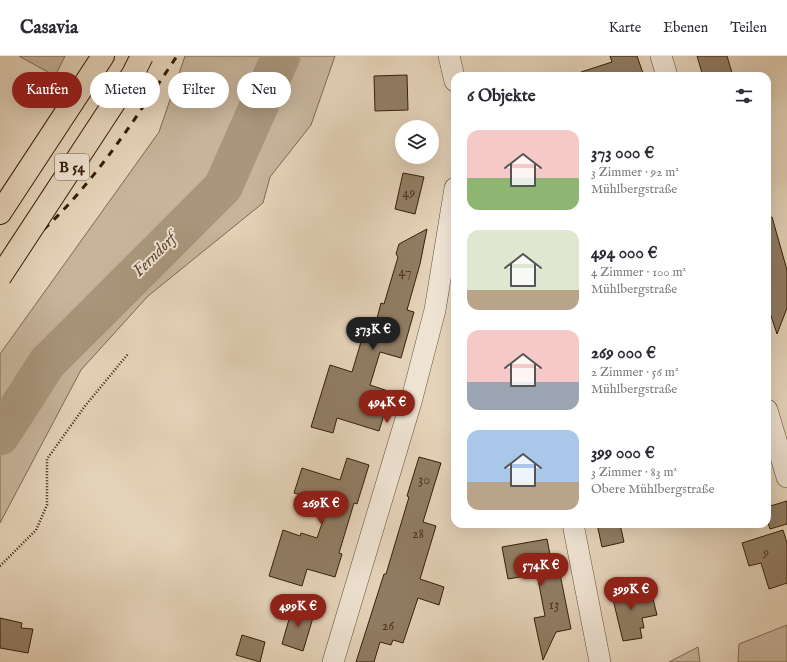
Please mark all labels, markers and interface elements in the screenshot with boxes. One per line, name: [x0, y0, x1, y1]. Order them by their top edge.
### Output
text: Casavia: [20, 16, 78, 40]
text: Karte: [609, 19, 641, 37]
text: Ebenen: [663, 19, 708, 37]
text: Teilen: [730, 19, 767, 37]
chip: Kaufen: [12, 72, 82, 108]
chip: Mieten: [90, 72, 160, 108]
chip: Filter: [168, 72, 229, 108]
chip: Neu: [237, 72, 291, 108]
icon: filters: [733, 85, 755, 107]
text: 6 Objekte: [467, 86, 536, 107]
map controls: [395, 120, 439, 164]
button: layers: [395, 120, 439, 164]
text: 373 000 €: [591, 143, 654, 164]
icon: home: [499, 146, 547, 194]
road number: B 54: [55, 154, 89, 180]
text: 3 Zimmer · 92 m²: [591, 164, 679, 181]
text: Mühlbergstraße: [591, 181, 677, 198]
house number: 49: [403, 184, 415, 202]
water label: Ferndorf: [129, 226, 184, 281]
text: 494 000 €: [591, 243, 657, 264]
icon: home: [499, 246, 547, 294]
house number: 47: [399, 263, 411, 281]
text: 4 Zimmer · 100 m²: [591, 264, 686, 281]
text: Mühlbergstraße: [591, 281, 677, 298]
pin: 373K €: [340, 317, 406, 351]
text: 373K €: [355, 321, 391, 338]
text: 269 000 €: [591, 343, 656, 364]
icon: home: [499, 346, 547, 394]
text: 2 Zimmer · 56 m²: [591, 364, 679, 381]
text: Mühlbergstraße: [591, 381, 677, 398]
pin: 494K €: [354, 390, 420, 424]
text: 494K €: [368, 394, 406, 411]
text: 399 000 €: [591, 443, 655, 464]
icon: home: [499, 446, 547, 494]
text: 3 Zimmer · 83 m²: [591, 464, 677, 481]
house number: 30: [418, 471, 430, 489]
text: Obere Mühlbergstraße: [591, 481, 714, 498]
pin: 269K €: [288, 491, 354, 525]
text: 269K €: [302, 495, 340, 512]
house number: 28: [412, 525, 424, 543]
house number: 9: [762, 544, 769, 562]
pin: 574K €: [508, 553, 574, 587]
text: 574K €: [523, 557, 559, 574]
pin: 399K €: [598, 577, 664, 611]
text: 399K €: [613, 581, 649, 598]
pin: 499K €: [265, 594, 331, 628]
house number: 13: [549, 596, 559, 614]
text: 499K €: [279, 598, 317, 615]
house number: 26: [382, 617, 395, 635]

